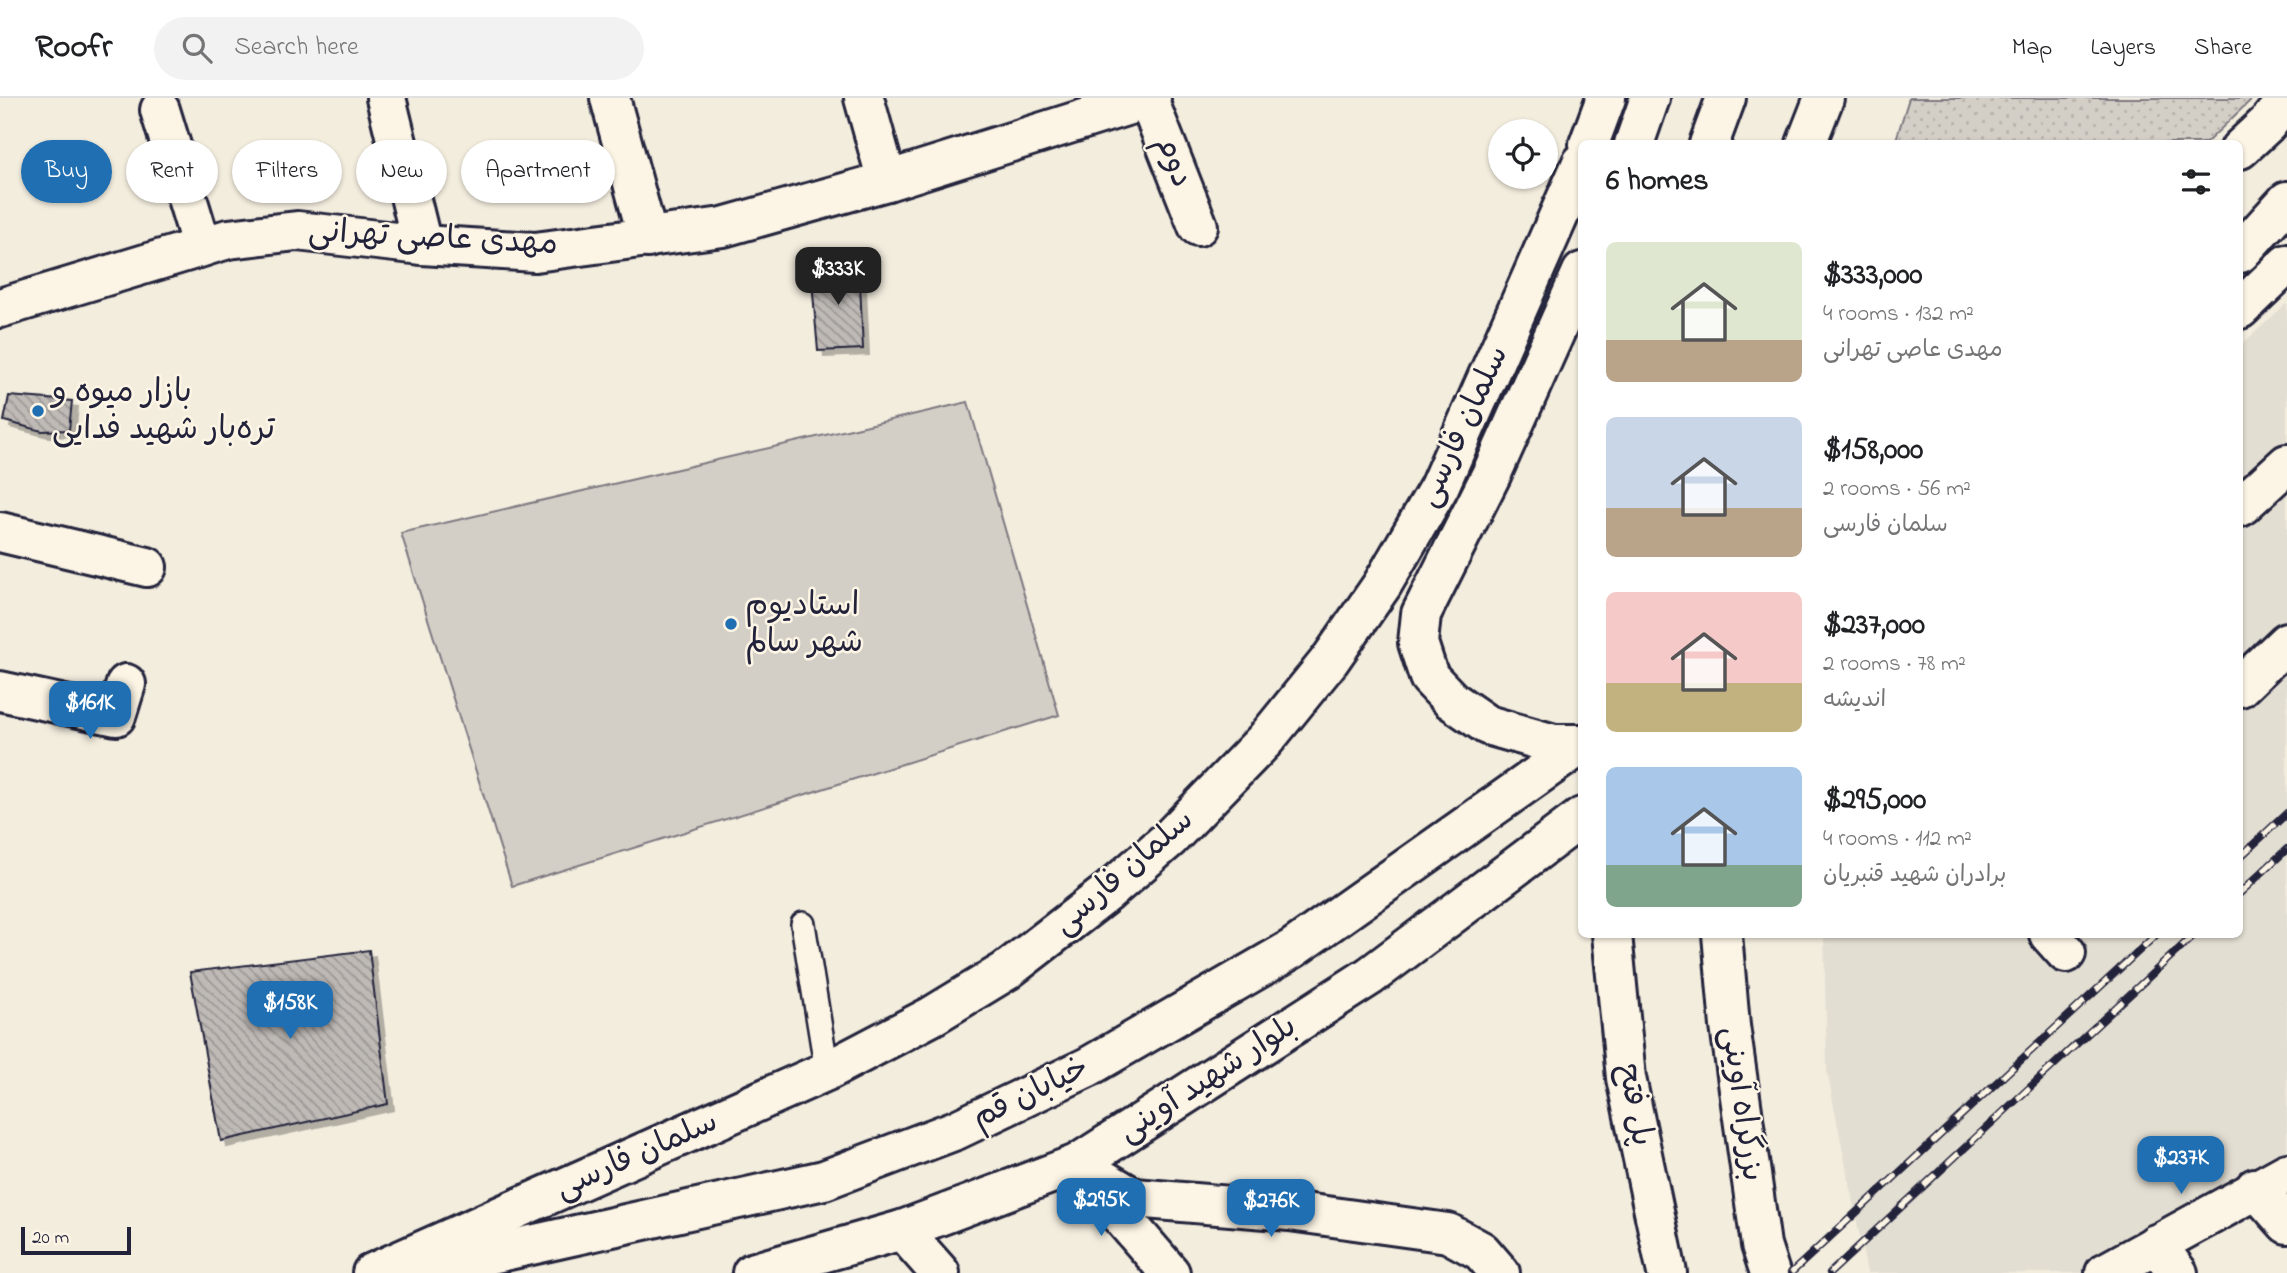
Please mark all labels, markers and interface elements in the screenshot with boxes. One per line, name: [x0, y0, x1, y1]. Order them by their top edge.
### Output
search box: [154, 17, 644, 80]
text: Roofr: [35, 24, 112, 72]
icon: search: [178, 29, 216, 67]
text: Search here: [234, 29, 359, 67]
text: Map: [2012, 31, 2052, 66]
text: Layers: [2090, 31, 2156, 66]
text: Share: [2194, 31, 2252, 66]
map controls: [1488, 119, 1558, 189]
button: locate: [1488, 119, 1558, 189]
street label: دوم: [1142, 129, 1204, 195]
chip: Buy: [21, 140, 112, 203]
chip: Rent: [126, 140, 218, 203]
chip: Filters: [232, 140, 342, 203]
chip: New: [356, 140, 447, 203]
chip: Apartment: [461, 140, 615, 203]
text: 6 homes: [1606, 160, 1709, 204]
icon: filters: [2177, 163, 2215, 201]
street label: مهدی عاصی تهرانی: [307, 209, 559, 269]
pin: $333K: [789, 248, 887, 307]
text: $333K: [811, 253, 865, 286]
text: $333,000: [1823, 254, 1922, 298]
icon: home: [1662, 270, 1746, 354]
text: 4 rooms · 132 m²: [1823, 298, 1974, 331]
text: مهدی عاصی تهرانی: [1823, 334, 2003, 367]
street label: سلمان فارسی: [1406, 338, 1522, 516]
place label: بازار میوه و تره‌بار شهید فدایی: [49, 370, 276, 454]
marker: بازار میوه و تره‌بار شهید فدایی: [30, 403, 46, 419]
text: $158,000: [1823, 429, 1923, 473]
icon: home: [1662, 445, 1746, 529]
text: 2 rooms · 56 m²: [1823, 473, 1971, 506]
text: سلمان فارسی: [1823, 509, 1948, 542]
place label: استادیوم شهر سالم: [745, 583, 863, 667]
text: $237,000: [1823, 604, 1925, 648]
marker: استادیوم شهر سالم: [723, 616, 739, 632]
icon: home: [1662, 620, 1746, 704]
text: 2 rooms · 78 m²: [1823, 648, 1966, 681]
pin: $161K: [41, 682, 139, 741]
text: اندیشه: [1823, 684, 1886, 717]
text: $161K: [65, 687, 115, 720]
text: $295,000: [1823, 779, 1926, 823]
icon: home: [1662, 795, 1746, 879]
street label: سلمان فارسی: [1043, 798, 1205, 948]
text: 4 rooms · 112 m²: [1823, 823, 1972, 856]
text: برادران شهید قنبریان: [1823, 859, 2006, 892]
pin: $158K: [241, 982, 339, 1041]
text: $158K: [263, 987, 317, 1020]
street label: بلوار شهید آوینی: [1109, 1004, 1307, 1156]
street label: بزرگراه آوینی: [1707, 1024, 1775, 1184]
street label: خیابان قم: [965, 1046, 1097, 1142]
street label: پل فتح: [1604, 1060, 1664, 1150]
street label: سلمان فارسی: [548, 1099, 726, 1213]
pin: $237K: [2132, 1136, 2230, 1196]
text: $237K: [2153, 1142, 2209, 1175]
pin: $295K: [1052, 1178, 1150, 1238]
pin: $276K: [1222, 1180, 1320, 1239]
text: $295K: [1073, 1184, 1129, 1217]
text: $276K: [1243, 1185, 1299, 1218]
scale bar: [21, 1224, 131, 1256]
text: 20 m: [32, 1225, 69, 1252]

